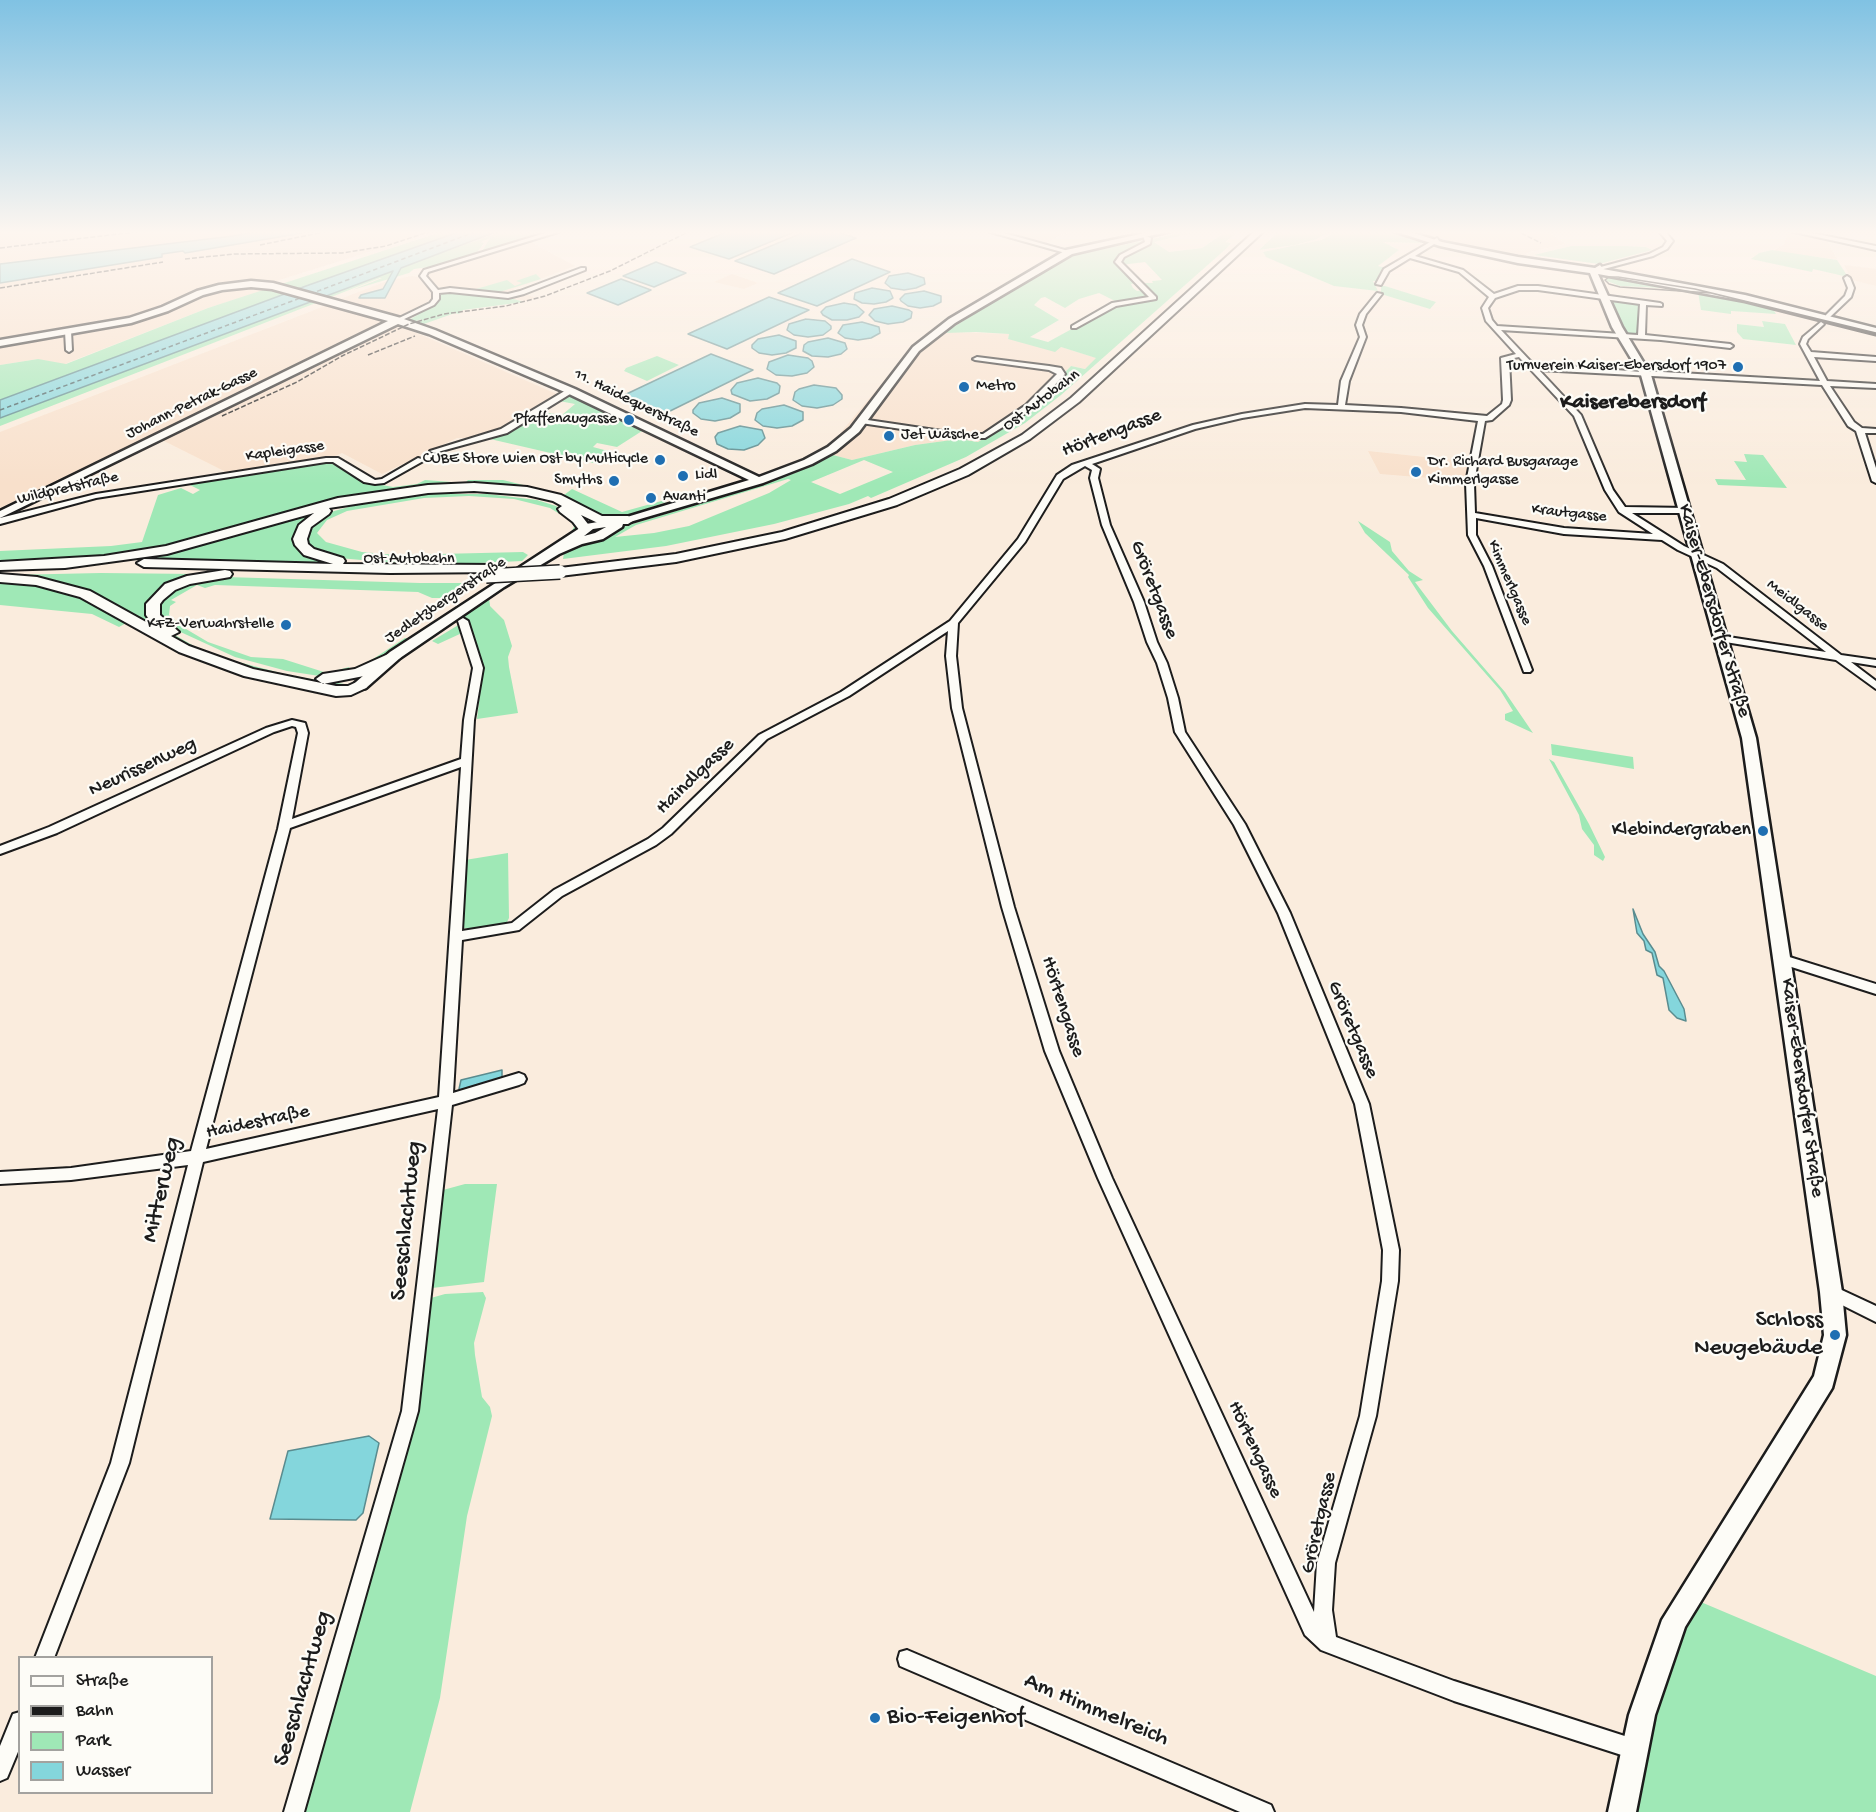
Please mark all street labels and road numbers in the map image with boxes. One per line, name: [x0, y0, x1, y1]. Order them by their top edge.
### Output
street label: Johann-Petrak-Gasse: [123, 364, 261, 444]
street label: 11. Haidequerstraße: [570, 365, 702, 443]
street label: Ost Autobahn: [1000, 366, 1084, 436]
street label: Hörtengasse: [1059, 404, 1165, 464]
street label: Kapleigasse: [245, 437, 325, 467]
street label: Wildpretstraße: [16, 468, 120, 510]
street label: Krautgasse: [1530, 501, 1608, 527]
street label: Kaiser-Ebersdorfer Straße: [1671, 502, 1755, 720]
street label: Gröretgasse: [1123, 538, 1183, 642]
street label: Kimmerlgasse: [1482, 538, 1536, 628]
street label: Ost Autobahn: [363, 550, 455, 570]
street label: Jedletzbergerstraße: [382, 553, 510, 649]
street label: Meidlgasse: [1762, 576, 1832, 636]
street label: Neurissenweg: [85, 733, 201, 803]
street label: Haindlgasse: [652, 734, 740, 820]
street label: Hörtengasse: [1034, 954, 1090, 1060]
street label: Kaiser-Ebersdorfer Straße: [1774, 977, 1828, 1199]
street label: Gröretgasse: [1321, 978, 1383, 1082]
street label: Haidestraße: [204, 1100, 312, 1146]
street label: Mitterweg: [137, 1135, 189, 1245]
street label: Seeschlachtweg: [385, 1140, 431, 1302]
street label: Hörtengasse: [1221, 1398, 1287, 1502]
street label: Gröretgasse: [1297, 1470, 1343, 1576]
street label: Seeschlachtweg: [268, 1608, 340, 1770]
street label: Am Himmelreich: [1019, 1668, 1173, 1754]

